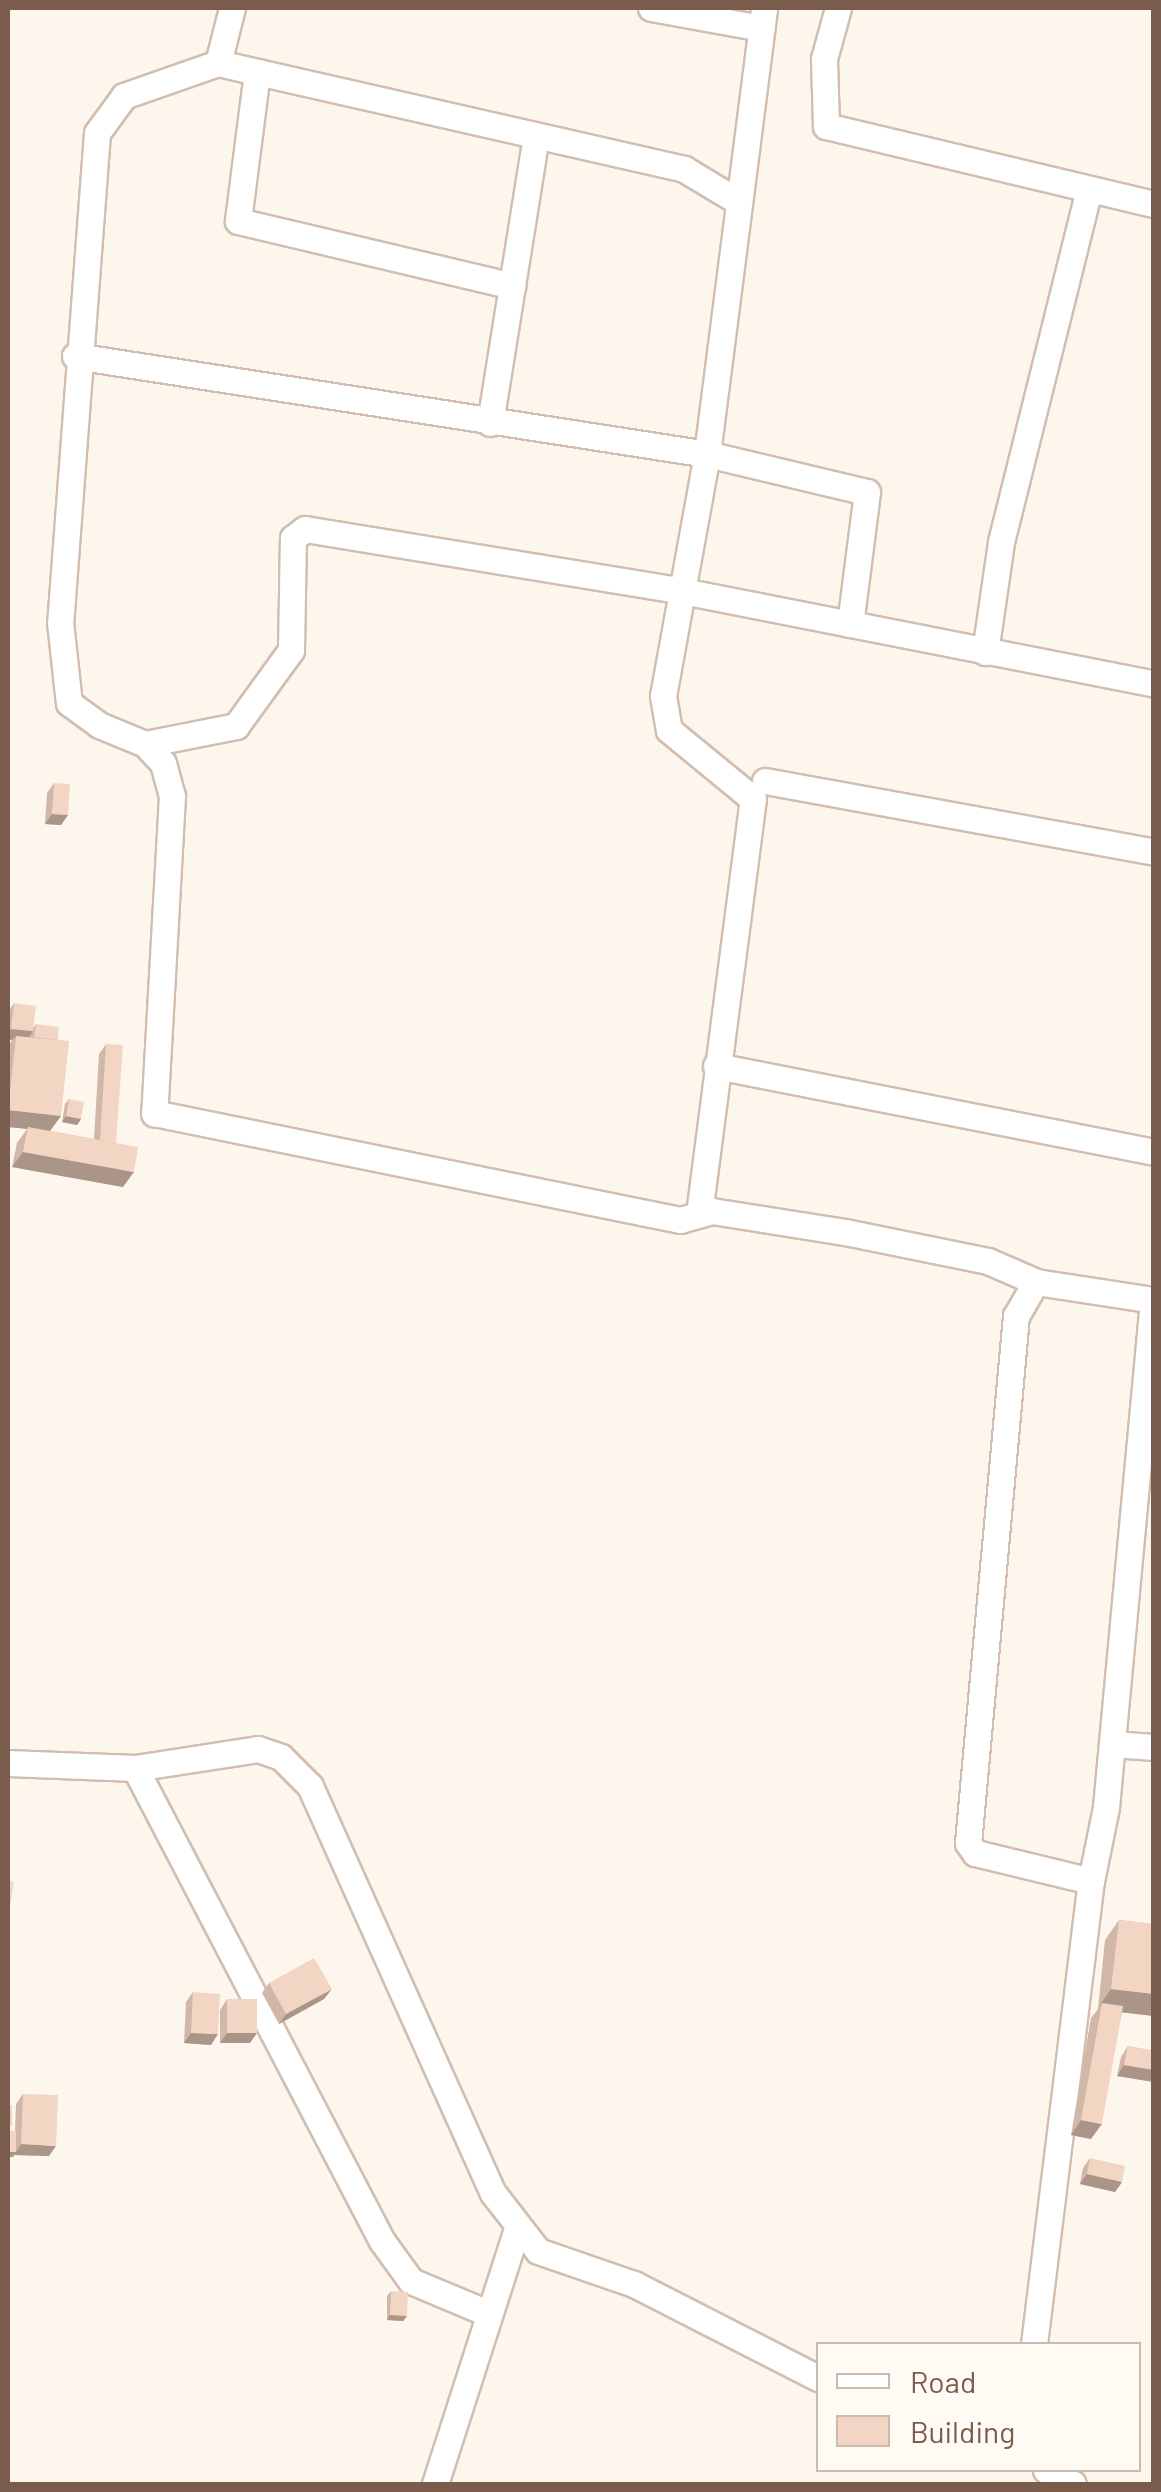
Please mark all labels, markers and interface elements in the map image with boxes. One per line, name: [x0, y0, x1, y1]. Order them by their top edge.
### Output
legend: [816, 2342, 1141, 2472]
text: Road: [910, 2363, 976, 2399]
text: Building: [910, 2413, 1015, 2449]

